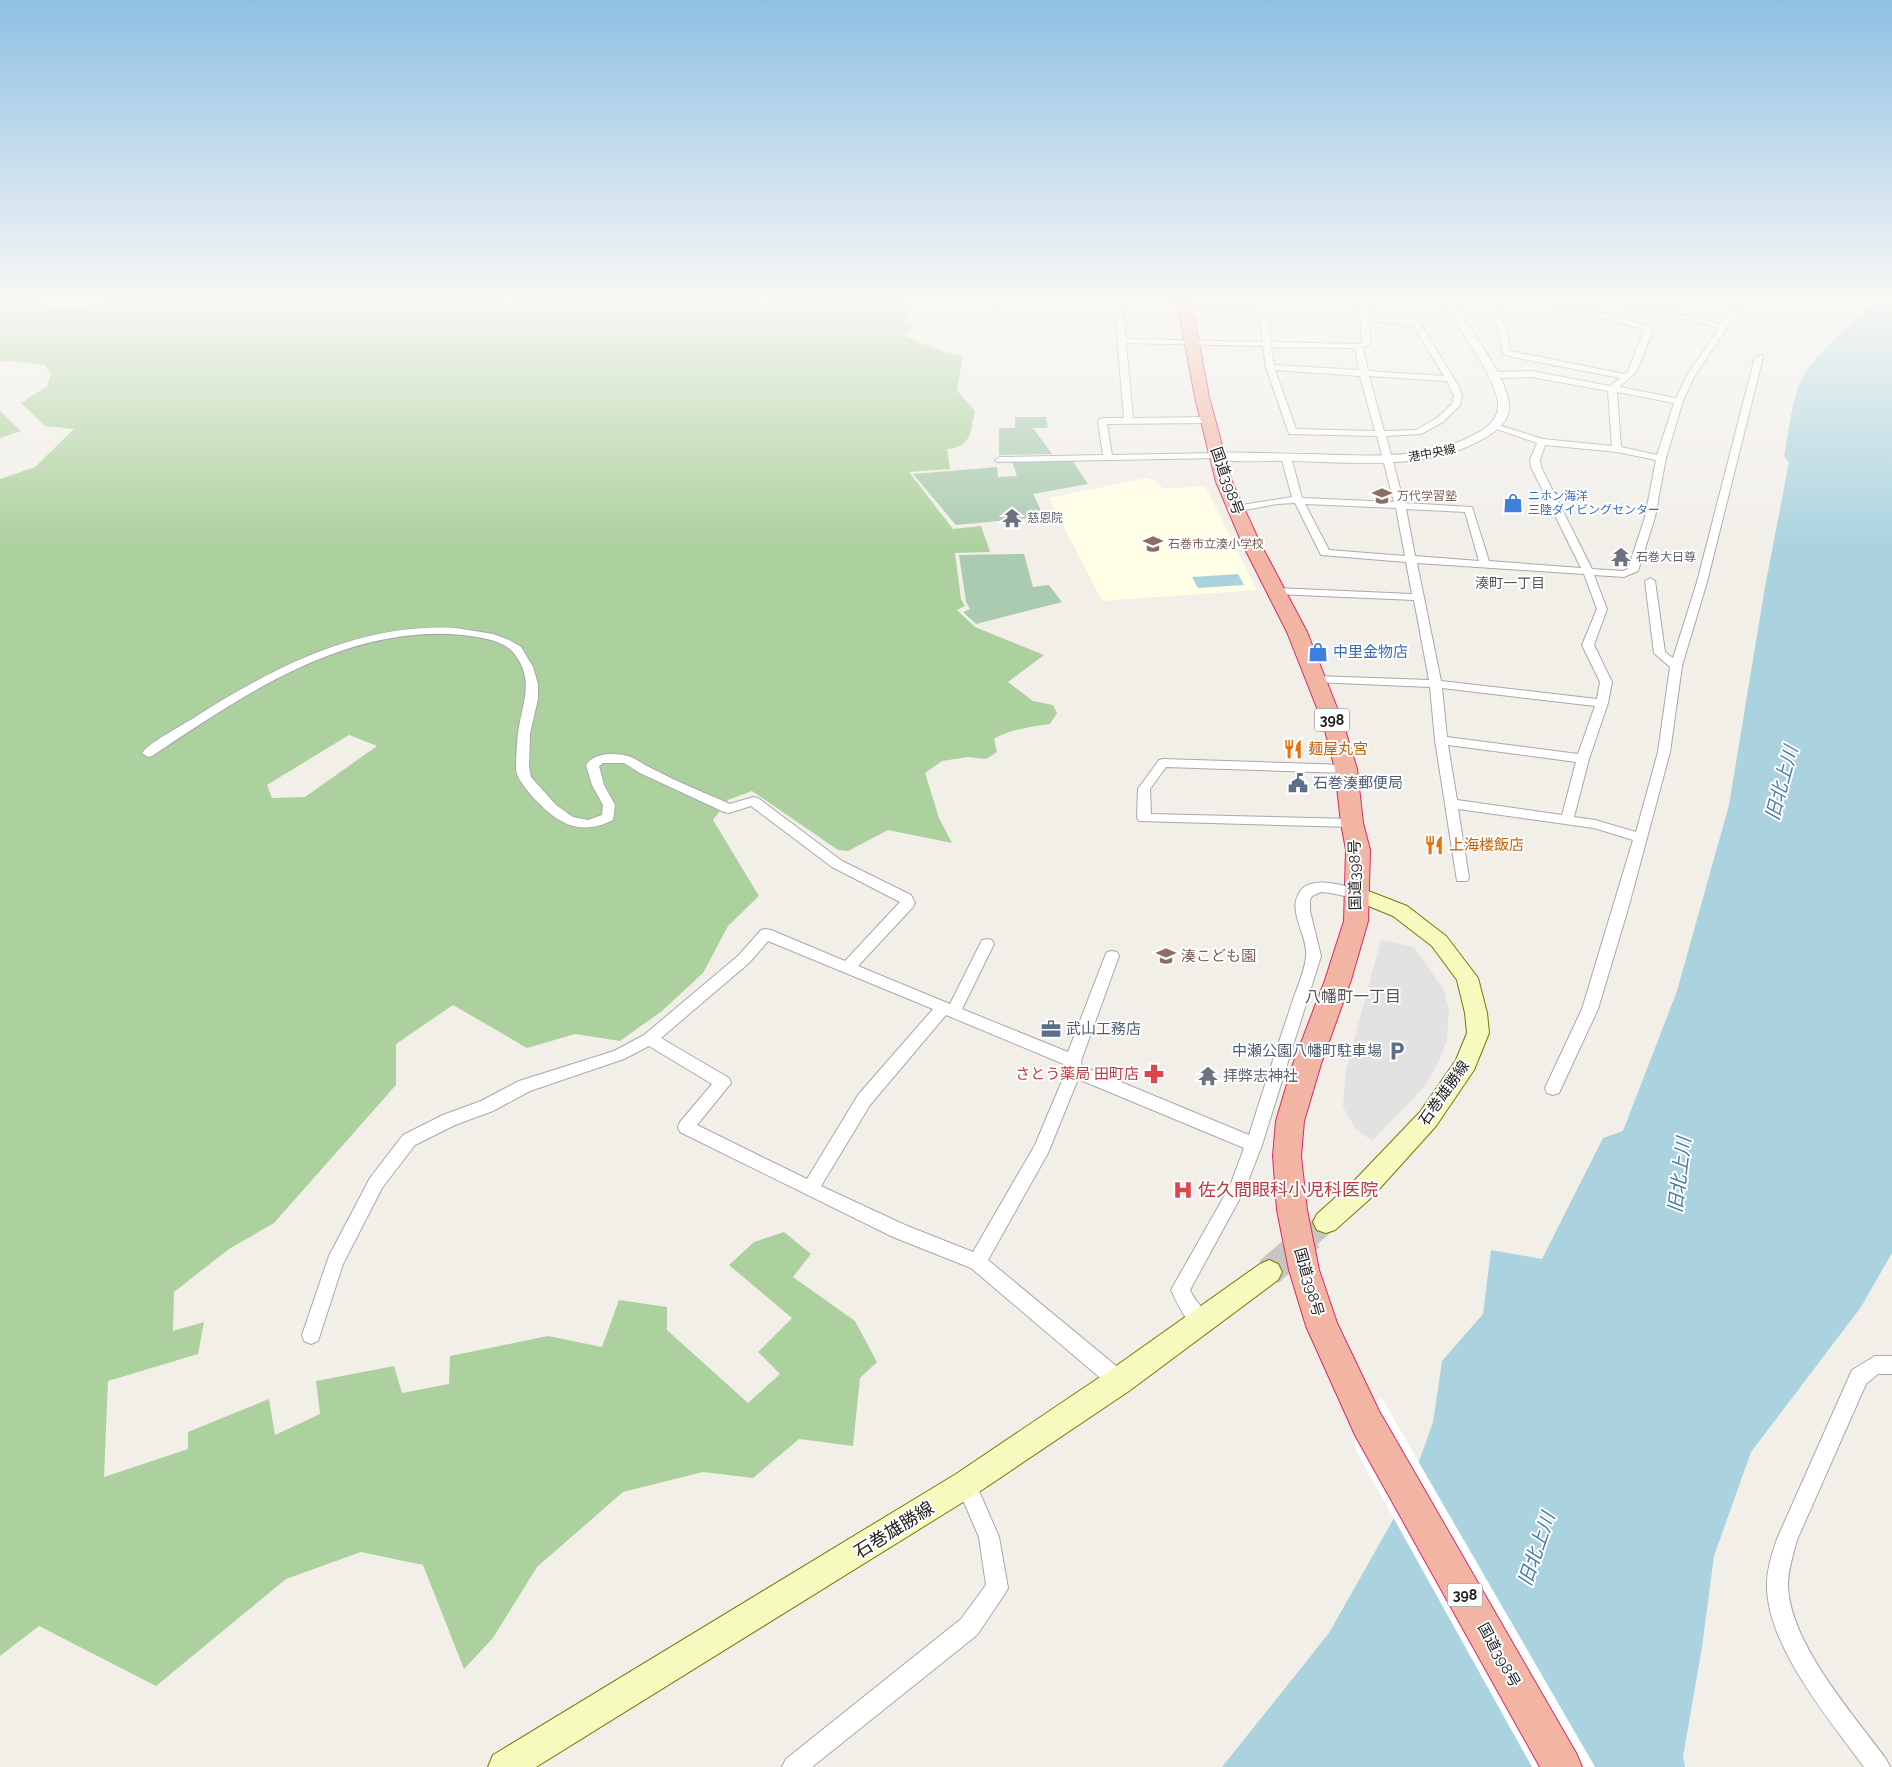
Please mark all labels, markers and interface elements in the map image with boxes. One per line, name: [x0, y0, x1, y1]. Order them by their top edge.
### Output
street label: 港中央線: [1407, 442, 1457, 464]
street label: 国道398号: [1207, 445, 1247, 517]
school or university icon: 万代学習塾: [1371, 485, 1393, 507]
place label: 万代学習塾: [1397, 489, 1457, 503]
place label: ニホン海洋 三陸ダイビングセンター: [1528, 489, 1660, 517]
shop icon: ニホン海洋 三陸ダイビングセンター: [1502, 492, 1524, 514]
temple icon: 慈恩院: [1001, 507, 1023, 529]
place label: 慈恩院: [1027, 511, 1063, 525]
school or university icon: 石巻市立湊小学校: [1142, 533, 1164, 555]
place label: 石巻市立湊小学校: [1168, 537, 1264, 551]
temple icon: 石巻大日尊: [1610, 546, 1632, 568]
place label: 石巻大日尊: [1636, 550, 1696, 564]
district label: 湊町一丁目: [1475, 575, 1545, 591]
shop icon: 中里金物店: [1307, 641, 1329, 663]
place label: 中里金物店: [1333, 643, 1408, 661]
road number: 398: [1314, 708, 1350, 732]
restaurant icon: 麺屋丸宮: [1282, 738, 1304, 760]
place label: 麺屋丸宮: [1308, 740, 1368, 758]
water label: 旧北上川: [1761, 742, 1802, 823]
public building icon: 石巻湊郵便局: [1287, 772, 1309, 794]
place label: 石巻湊郵便局: [1313, 774, 1403, 792]
restaurant icon: 上海楼飯店: [1423, 834, 1445, 856]
place label: 上海楼飯店: [1449, 836, 1524, 854]
street label: 国道398号: [1345, 839, 1365, 911]
school or university icon: 湊こども園: [1155, 945, 1177, 967]
place label: 湊こども園: [1181, 947, 1256, 965]
district label: 八幡町一丁目: [1305, 987, 1401, 1006]
office icon: 武山工務店: [1040, 1018, 1062, 1040]
place label: 武山工務店: [1066, 1020, 1141, 1038]
parking icon: 中瀬公園八幡町駐車場: [1386, 1040, 1408, 1062]
place label: 中瀬公園八幡町駐車場: [1232, 1042, 1382, 1060]
street label: 石巻雄勝線: [1415, 1057, 1473, 1129]
pharmacy icon: さとう薬局 田町店: [1143, 1063, 1165, 1085]
place label: さとう薬局 田町店: [1015, 1065, 1139, 1083]
temple icon: 拝弊志神社: [1197, 1065, 1219, 1087]
place label: 拝弊志神社: [1223, 1067, 1298, 1085]
water label: 旧北上川: [1663, 1134, 1695, 1214]
hospital icon: 佐久間眼科小児科医院: [1172, 1179, 1194, 1201]
place label: 佐久間眼科小児科医院: [1198, 1179, 1378, 1200]
street label: 国道398号: [1291, 1246, 1327, 1318]
street label: 石巻雄勝線: [850, 1497, 937, 1562]
water label: 旧北上川: [1513, 1508, 1559, 1589]
road number: 398: [1448, 1584, 1482, 1606]
street label: 国道398号: [1474, 1620, 1524, 1690]

